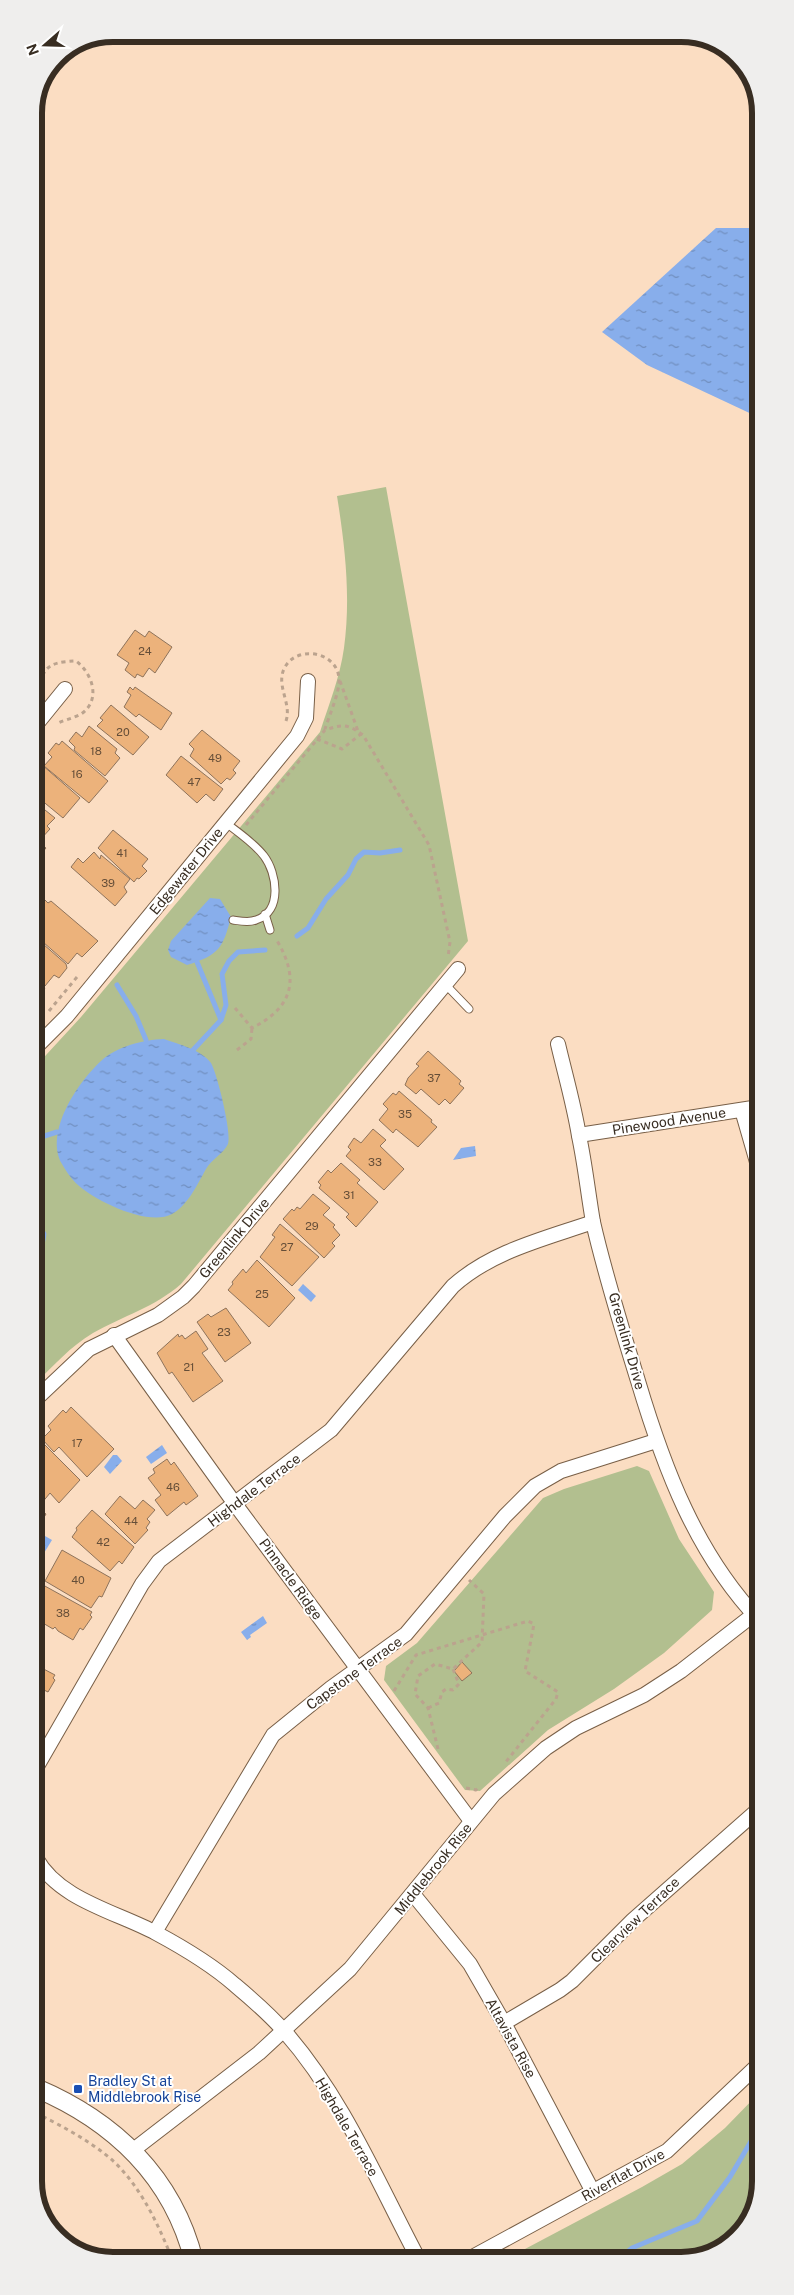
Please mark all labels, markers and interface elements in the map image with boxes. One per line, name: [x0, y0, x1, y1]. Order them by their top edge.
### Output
north arrow: [20, 20, 70, 70]
text: N: [23, 42, 42, 57]
house number: 24: [138, 645, 152, 657]
house number: 20: [116, 726, 130, 738]
house number: 18: [90, 745, 102, 757]
house number: 49: [208, 752, 222, 764]
house number: 16: [71, 768, 83, 780]
house number: 47: [187, 776, 201, 788]
street label: Edgewater Drive: [146, 824, 226, 918]
house number: 41: [116, 847, 128, 859]
house number: 39: [101, 877, 115, 889]
house number: 37: [427, 1072, 441, 1084]
street label: Pinewood Avenue: [611, 1104, 727, 1138]
house number: 35: [398, 1108, 412, 1120]
house number: 33: [368, 1156, 382, 1168]
house number: 31: [343, 1189, 355, 1201]
street label: Greenlink Drive: [196, 1194, 272, 1281]
house number: 29: [305, 1220, 319, 1232]
house number: 27: [280, 1241, 294, 1253]
house number: 25: [255, 1288, 269, 1300]
street label: Greenlink Drive: [606, 1291, 649, 1391]
house number: 23: [217, 1326, 231, 1338]
house number: 21: [183, 1361, 195, 1373]
house number: 17: [71, 1437, 83, 1449]
street label: Highdale Terrace: [205, 1450, 303, 1530]
house number: 46: [166, 1481, 180, 1493]
house number: 44: [124, 1515, 138, 1527]
street label: Pinnacle Ridge: [256, 1535, 326, 1623]
house number: 42: [96, 1536, 110, 1548]
house number: 40: [71, 1574, 85, 1586]
house number: 38: [56, 1607, 70, 1619]
street label: Capstone Terrace: [303, 1633, 405, 1713]
street label: Middlebrook Rise: [391, 1820, 475, 1918]
street label: Clearview Terrace: [588, 1874, 683, 1966]
street label: Altavista Rise: [483, 1995, 539, 2081]
place label: Bradley St at Middlebrook Rise: [88, 2073, 201, 2105]
street label: Highdale Terrace: [312, 2075, 382, 2179]
marker: Bradley St at Middlebrook Rise: [72, 2083, 84, 2095]
street label: Riverflat Drive: [579, 2146, 667, 2204]

